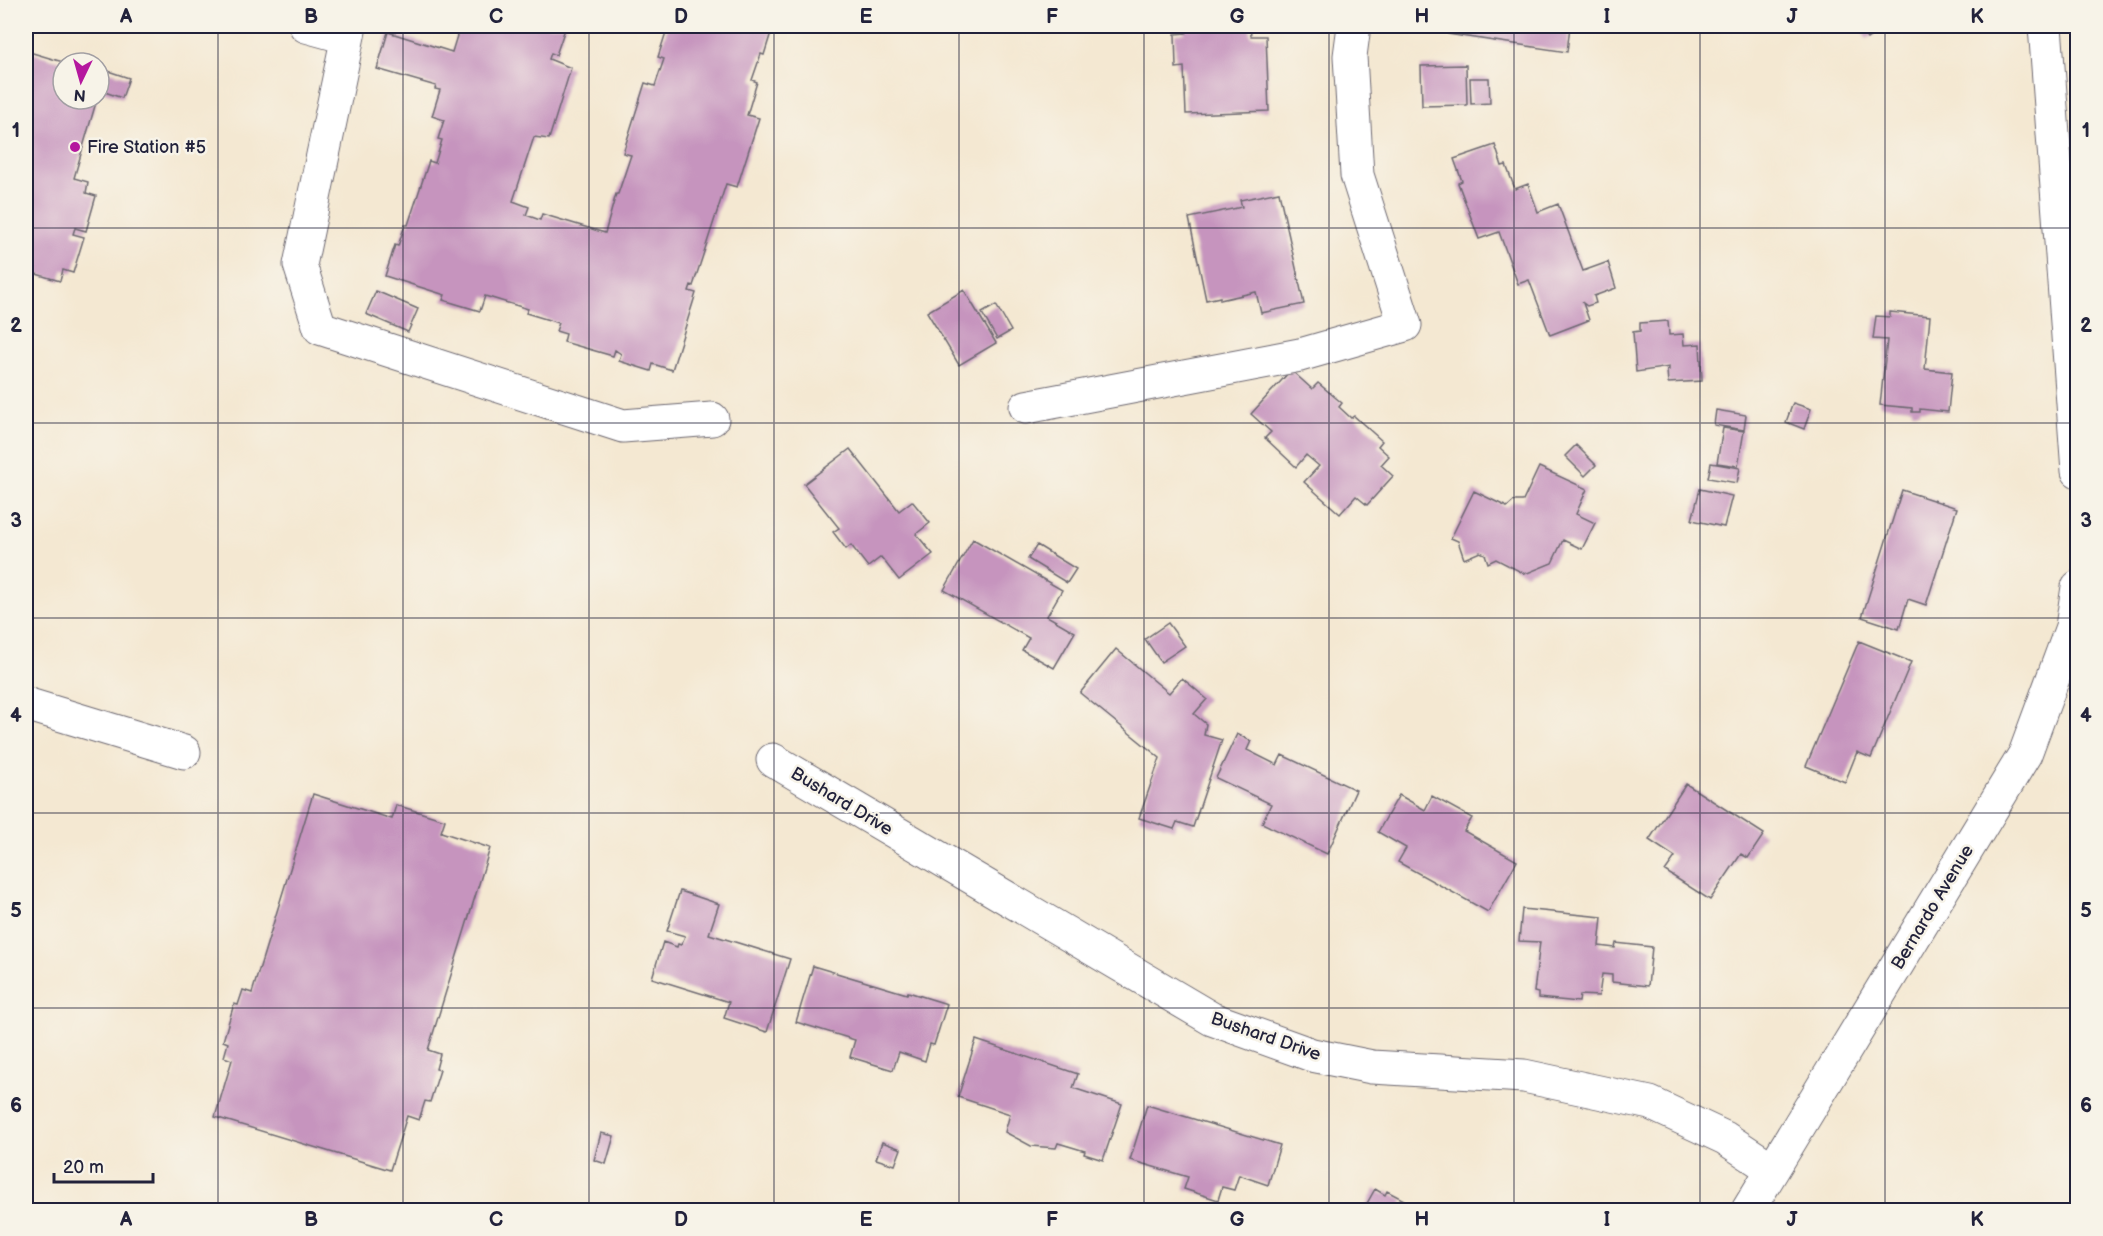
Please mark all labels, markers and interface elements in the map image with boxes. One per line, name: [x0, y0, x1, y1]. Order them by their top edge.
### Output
text: A: [119, 5, 133, 29]
text: B: [304, 5, 318, 29]
text: C: [489, 5, 503, 29]
text: D: [674, 5, 688, 29]
text: E: [860, 5, 873, 29]
text: F: [1046, 5, 1058, 29]
text: G: [1230, 5, 1245, 29]
text: H: [1415, 5, 1429, 29]
text: I: [1604, 5, 1610, 29]
text: J: [1787, 5, 1799, 29]
text: K: [1970, 5, 1984, 29]
north arrow: [51, 51, 111, 111]
text: N: [73, 84, 87, 104]
text: 1: [12, 119, 20, 143]
text: 1: [2082, 119, 2090, 143]
place label: Fire Station #5: [87, 137, 206, 158]
marker: Fire Station #5: [68, 140, 82, 154]
text: 2: [10, 314, 22, 338]
text: 2: [2080, 314, 2092, 338]
text: 3: [10, 509, 22, 533]
text: 3: [2080, 509, 2092, 533]
text: 4: [10, 704, 22, 728]
text: 4: [2080, 704, 2092, 728]
street label: Bushard Drive: [787, 763, 897, 840]
street label: Bernardo Avenue: [1887, 841, 1978, 973]
text: 5: [10, 899, 22, 923]
text: 5: [2080, 899, 2092, 923]
street label: Bushard Drive: [1208, 1008, 1324, 1065]
text: 6: [10, 1094, 22, 1118]
text: 6: [2080, 1094, 2092, 1118]
scale bar: [54, 1146, 153, 1184]
text: 20 m: [63, 1157, 104, 1178]
text: A: [119, 1208, 133, 1232]
text: B: [304, 1208, 318, 1232]
text: C: [489, 1208, 503, 1232]
text: D: [674, 1208, 688, 1232]
text: E: [860, 1208, 873, 1232]
text: F: [1046, 1208, 1058, 1232]
text: G: [1230, 1208, 1245, 1232]
text: H: [1415, 1208, 1429, 1232]
text: I: [1604, 1208, 1610, 1232]
text: J: [1787, 1208, 1799, 1232]
text: K: [1970, 1208, 1984, 1232]

